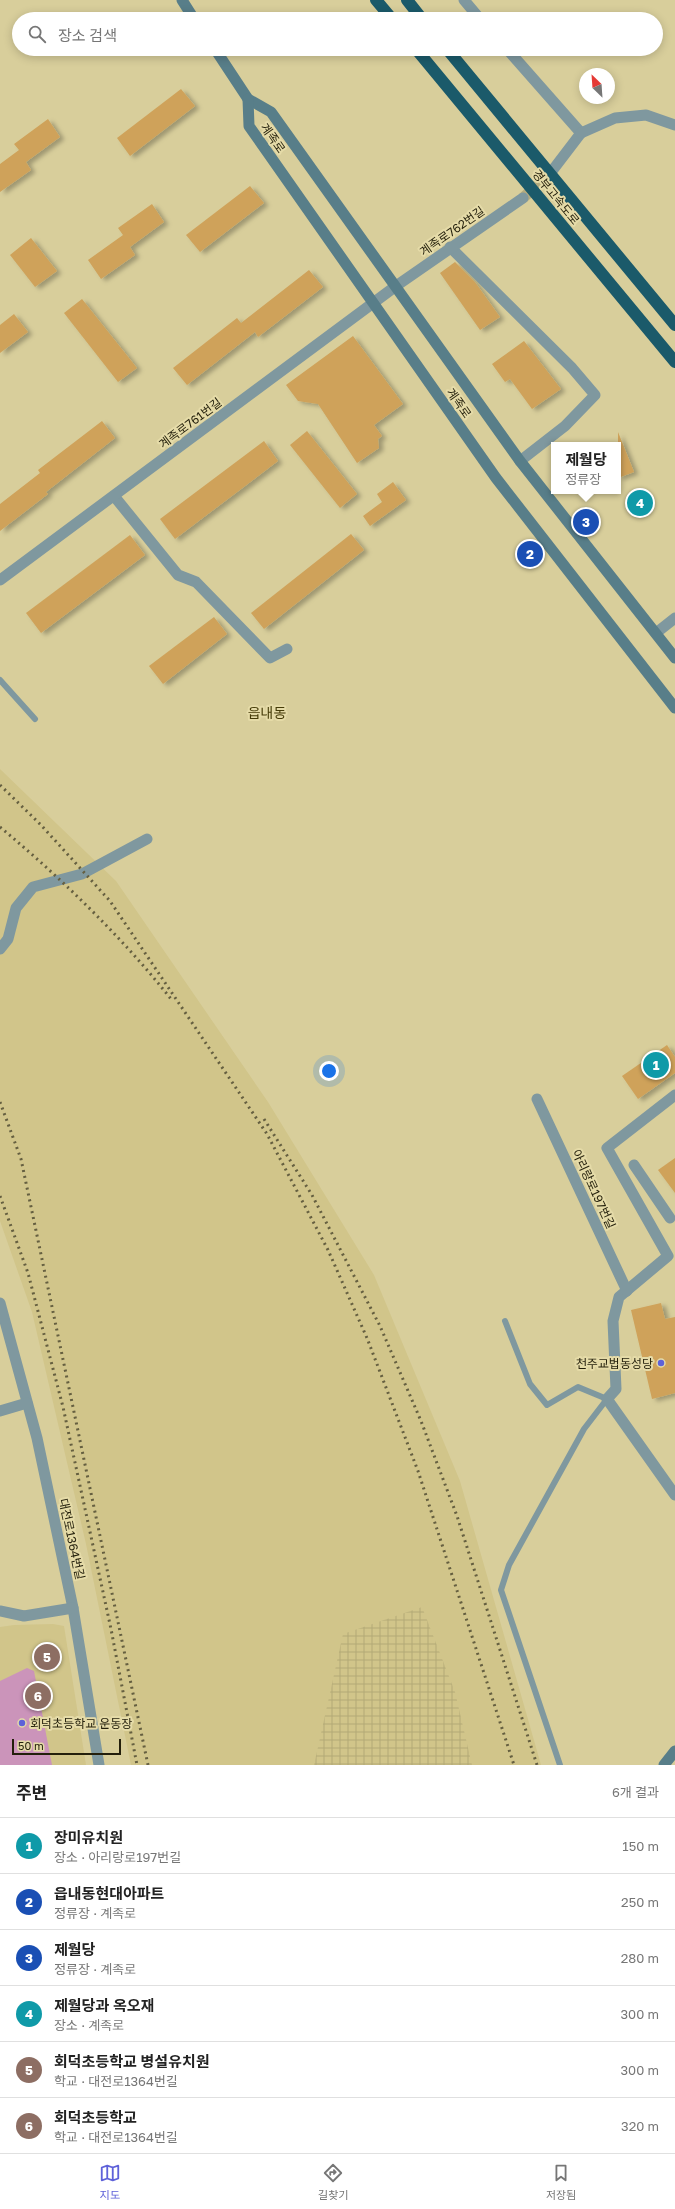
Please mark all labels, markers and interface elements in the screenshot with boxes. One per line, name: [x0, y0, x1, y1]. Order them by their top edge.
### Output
search box: [12, 12, 663, 56]
icon: search: [26, 23, 48, 45]
text: 장소 검색: [58, 26, 117, 44]
north arrow: [579, 68, 615, 104]
street label: 계족로: [257, 120, 289, 156]
street label: 경부고속도로: [529, 167, 583, 227]
street label: 계족로762번길: [417, 203, 487, 259]
street label: 계족로: [443, 385, 475, 421]
street label: 계족로761번길: [156, 395, 224, 451]
popup: [551, 442, 621, 494]
text: 제월당: [565, 450, 607, 468]
text: 정류장: [565, 471, 601, 487]
pin: 4: [627, 488, 653, 518]
pin: 3: [573, 507, 599, 537]
pin: 2: [517, 539, 543, 569]
district label: 읍내동: [248, 704, 286, 721]
pin: 1: [643, 1050, 669, 1080]
your location: [319, 1061, 339, 1081]
street label: 아리랑로197번길: [569, 1147, 619, 1231]
place label: 천주교법동성당: [576, 1356, 653, 1371]
marker: 천주교법동성당: [656, 1358, 666, 1368]
street label: 대전로1364번길: [56, 1497, 88, 1581]
pin: 5: [34, 1642, 60, 1672]
pin: 6: [25, 1681, 51, 1711]
place label: 회덕초등학교 운동장: [30, 1716, 132, 1731]
marker: 회덕초등학교 운동장: [17, 1718, 27, 1728]
scale bar: [12, 1737, 121, 1756]
text: 50 m: [18, 1739, 44, 1752]
text: 주변: [16, 1782, 47, 1803]
text: 6개 결과: [612, 1784, 659, 1800]
text: 장미유치원: [54, 1828, 123, 1846]
text: 1: [26, 1838, 32, 1854]
text: 150 m: [622, 1838, 659, 1854]
text: 장소 · 아리랑로197번길: [54, 1849, 181, 1865]
text: 읍내동현대아파트: [54, 1884, 164, 1902]
text: 2: [25, 1894, 33, 1910]
text: 250 m: [621, 1894, 659, 1910]
text: 정류장 · 계족로: [54, 1905, 136, 1921]
text: 제월당: [54, 1940, 95, 1958]
text: 3: [25, 1950, 33, 1966]
text: 280 m: [621, 1950, 659, 1966]
text: 정류장 · 계족로: [54, 1961, 136, 1977]
text: 제월당과 옥오재: [54, 1996, 154, 2014]
text: 4: [25, 2006, 33, 2022]
text: 300 m: [621, 2006, 659, 2022]
text: 장소 · 계족로: [54, 2017, 124, 2033]
text: 회덕초등학교 병설유치원: [54, 2052, 210, 2070]
text: 5: [25, 2062, 33, 2078]
text: 300 m: [621, 2062, 659, 2078]
text: 학교 · 대전로1364번길: [54, 2073, 178, 2089]
text: 회덕초등학교: [54, 2108, 137, 2126]
text: 6: [25, 2118, 33, 2134]
text: 320 m: [621, 2118, 659, 2134]
text: 학교 · 대전로1364번길: [54, 2129, 178, 2145]
tab: 지도: [99, 2162, 121, 2202]
tab: 길찾기: [318, 2162, 348, 2202]
tab: 저장됨: [546, 2162, 576, 2202]

